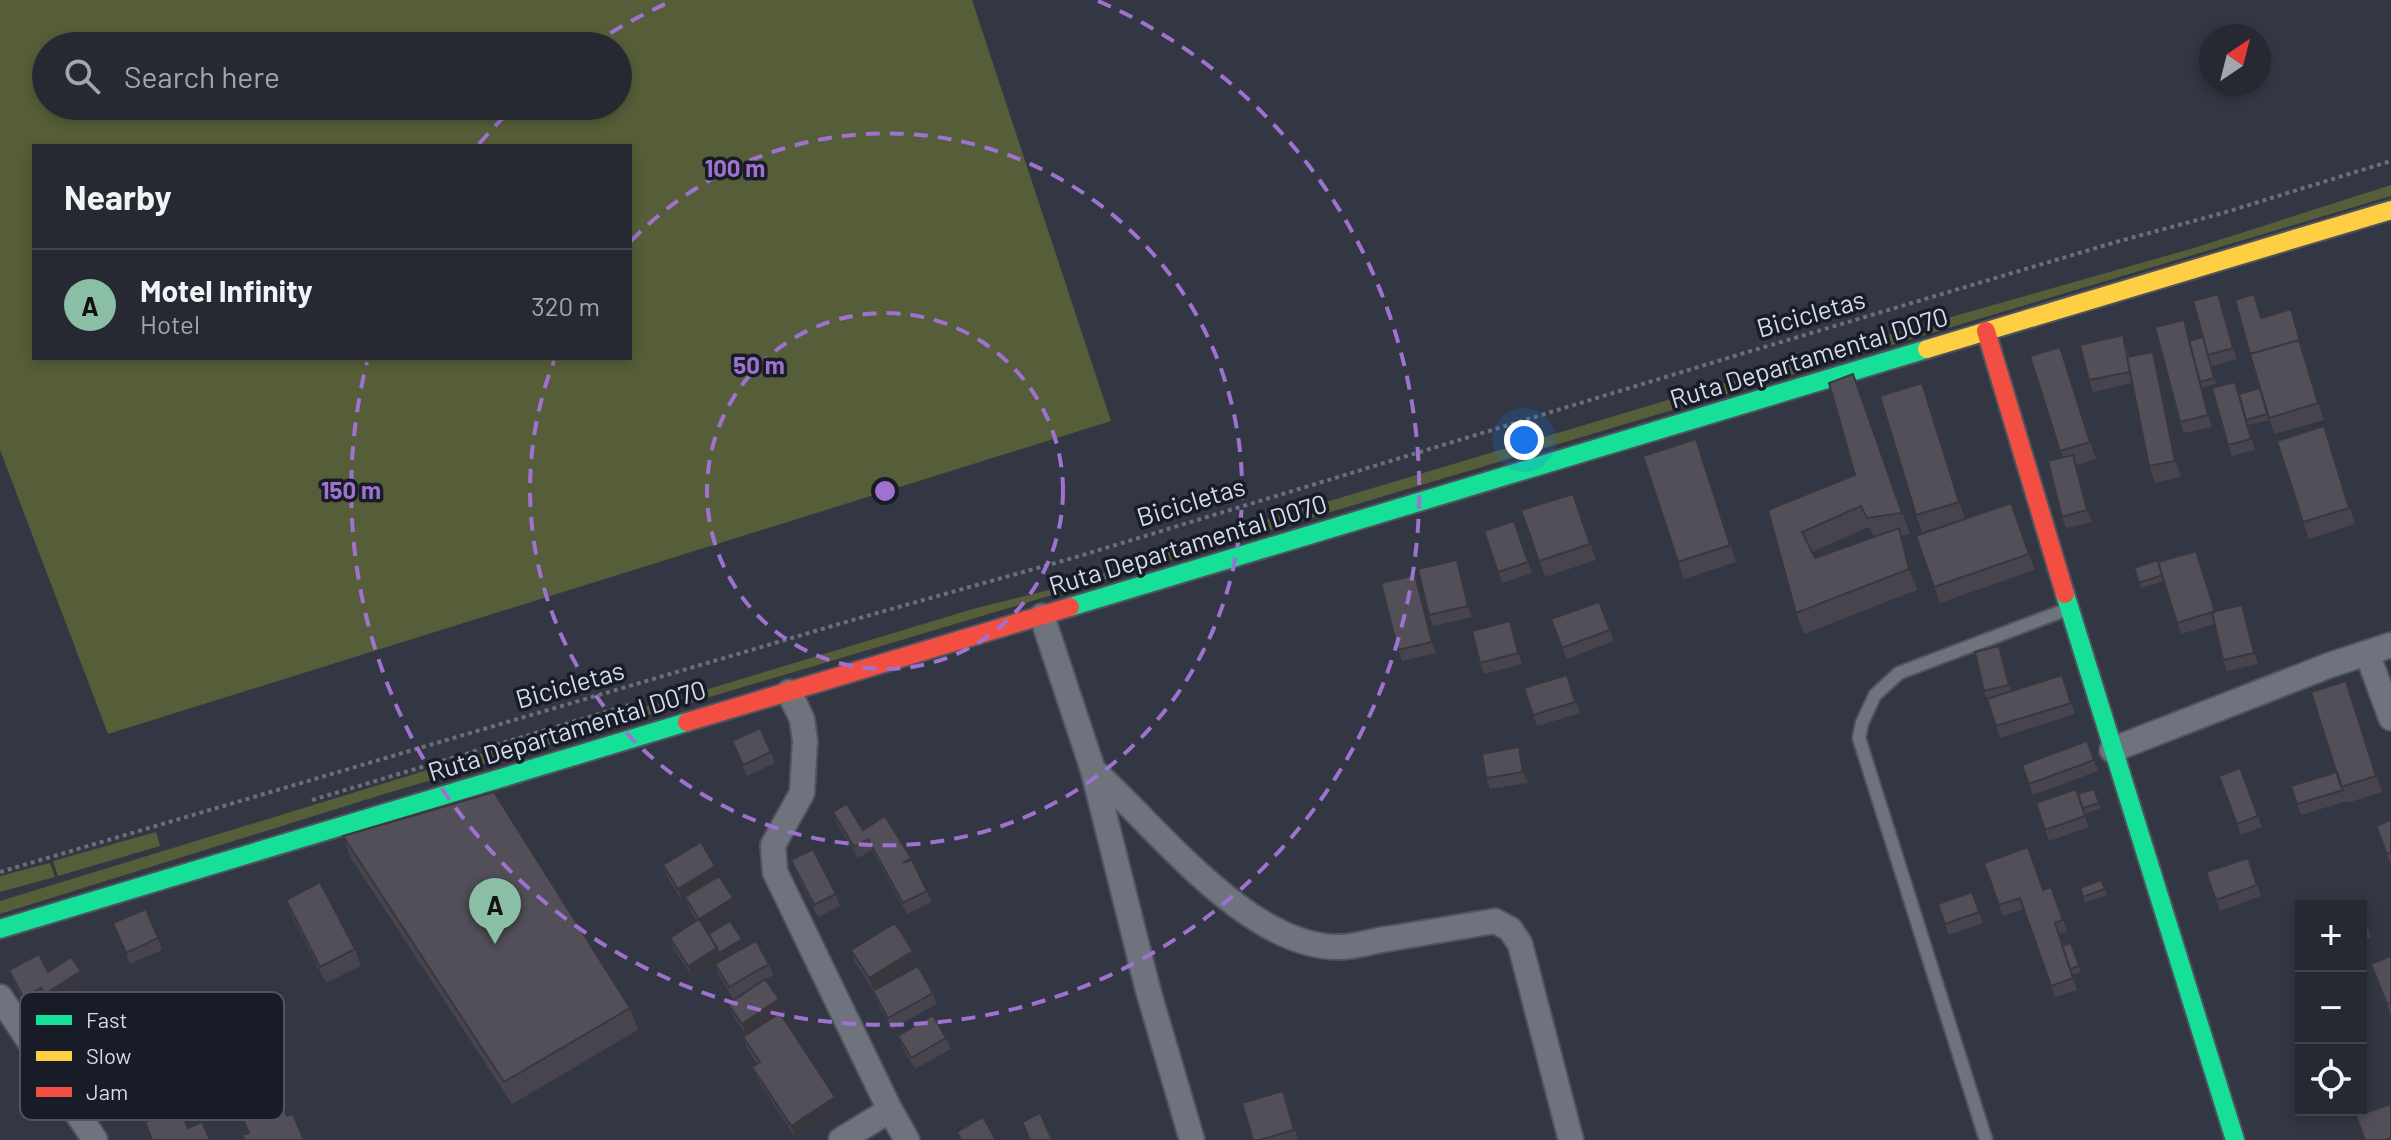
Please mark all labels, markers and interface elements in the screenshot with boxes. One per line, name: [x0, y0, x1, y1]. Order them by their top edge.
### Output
north arrow: [2199, 24, 2271, 96]
search box: [32, 32, 632, 120]
icon: search: [60, 54, 104, 98]
text: Search here: [124, 58, 280, 94]
text: 100 m: [705, 153, 765, 182]
text: Nearby: [64, 176, 172, 217]
text: Motel Infinity: [140, 272, 313, 308]
street label: Bicicletas: [1753, 282, 1868, 343]
text: A: [81, 290, 99, 321]
text: 320 m: [531, 290, 600, 321]
street label: Ruta Departamental D070: [1666, 300, 1951, 414]
text: Hotel: [140, 308, 200, 339]
text: 50 m: [733, 350, 785, 379]
your location: [1504, 420, 1544, 460]
street label: Bicicletas: [1133, 469, 1248, 532]
text: 150 m: [321, 475, 381, 504]
centre of rings: [871, 477, 899, 505]
street label: Ruta Departamental D070: [1045, 487, 1330, 601]
street label: Bicicletas: [512, 653, 627, 714]
street label: Ruta Departamental D070: [424, 673, 709, 787]
pin: A: [469, 878, 521, 944]
map controls: [2295, 900, 2367, 1116]
button: +: [2295, 900, 2367, 972]
button: −: [2295, 972, 2367, 1044]
legend: [20, 992, 284, 1120]
text: Fast: [86, 1006, 128, 1032]
text: Slow: [86, 1042, 131, 1068]
button: locate: [2295, 1044, 2367, 1116]
text: Jam: [86, 1078, 128, 1104]

